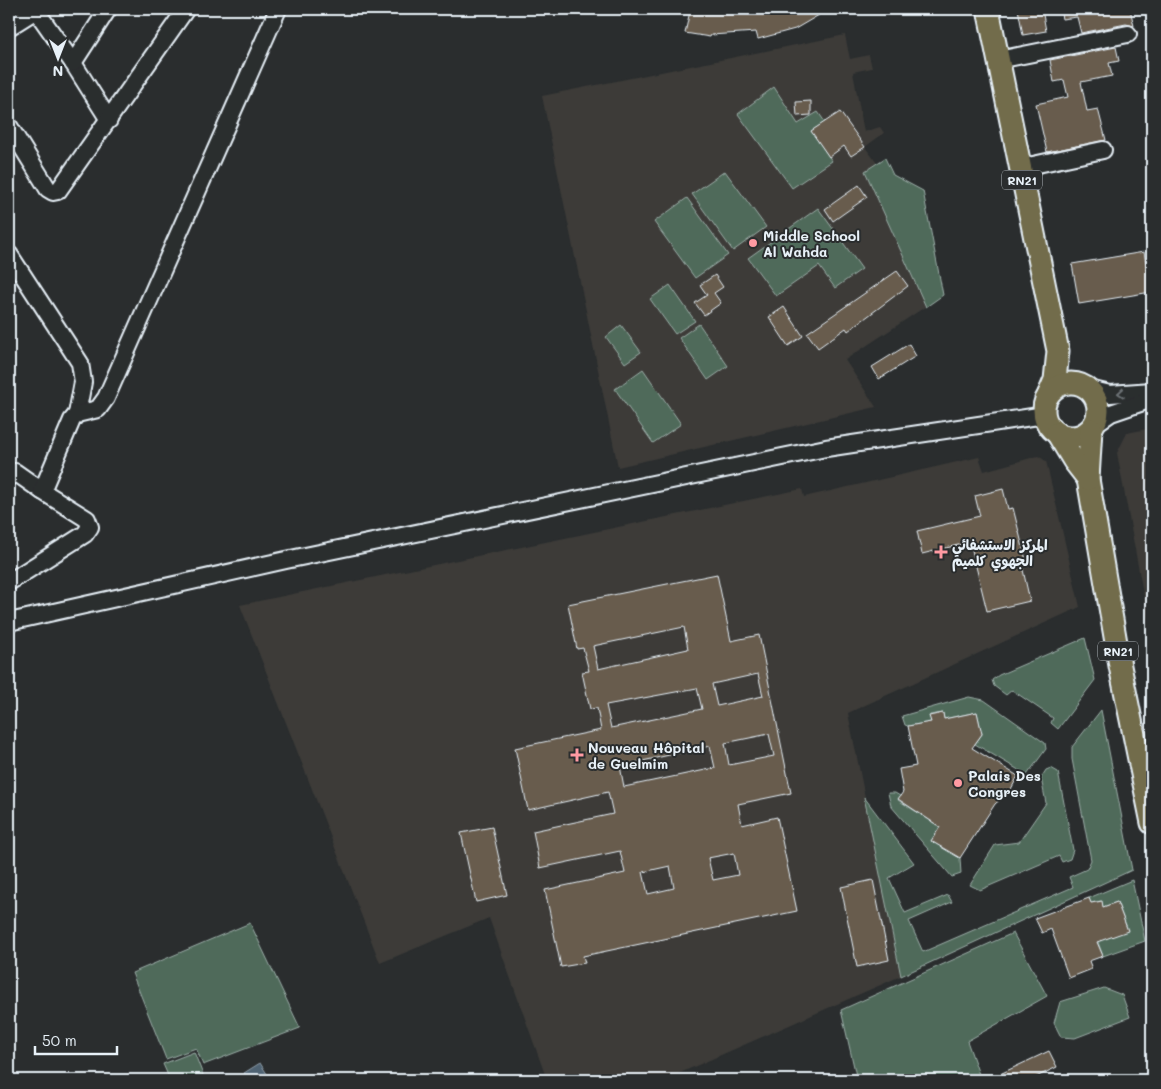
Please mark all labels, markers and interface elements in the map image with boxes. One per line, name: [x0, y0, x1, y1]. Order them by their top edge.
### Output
north arrow: [32, 32, 82, 82]
text: N: [53, 62, 63, 81]
road number: RN21: [1002, 170, 1042, 190]
place label: Middle School Al Wahda: [763, 226, 860, 261]
marker: Middle School Al Wahda: [747, 237, 759, 249]
one-way arrow: [1116, 388, 1124, 399]
place label: المركز الاستشفائي الجهوي كلميم: [952, 535, 1048, 572]
marker: المركز الاستشفائي الجهوي كلميم: [934, 545, 948, 559]
road number: RN21: [1098, 641, 1138, 660]
place label: Nouveau Hôpital de Guelmim: [588, 738, 705, 773]
marker: Nouveau Hôpital de Guelmim: [570, 748, 584, 762]
place label: Palais Des Congres: [968, 766, 1041, 801]
marker: Palais Des Congres: [952, 777, 964, 789]
scale bar: [35, 1024, 118, 1056]
text: 50 m: [42, 1030, 77, 1050]

